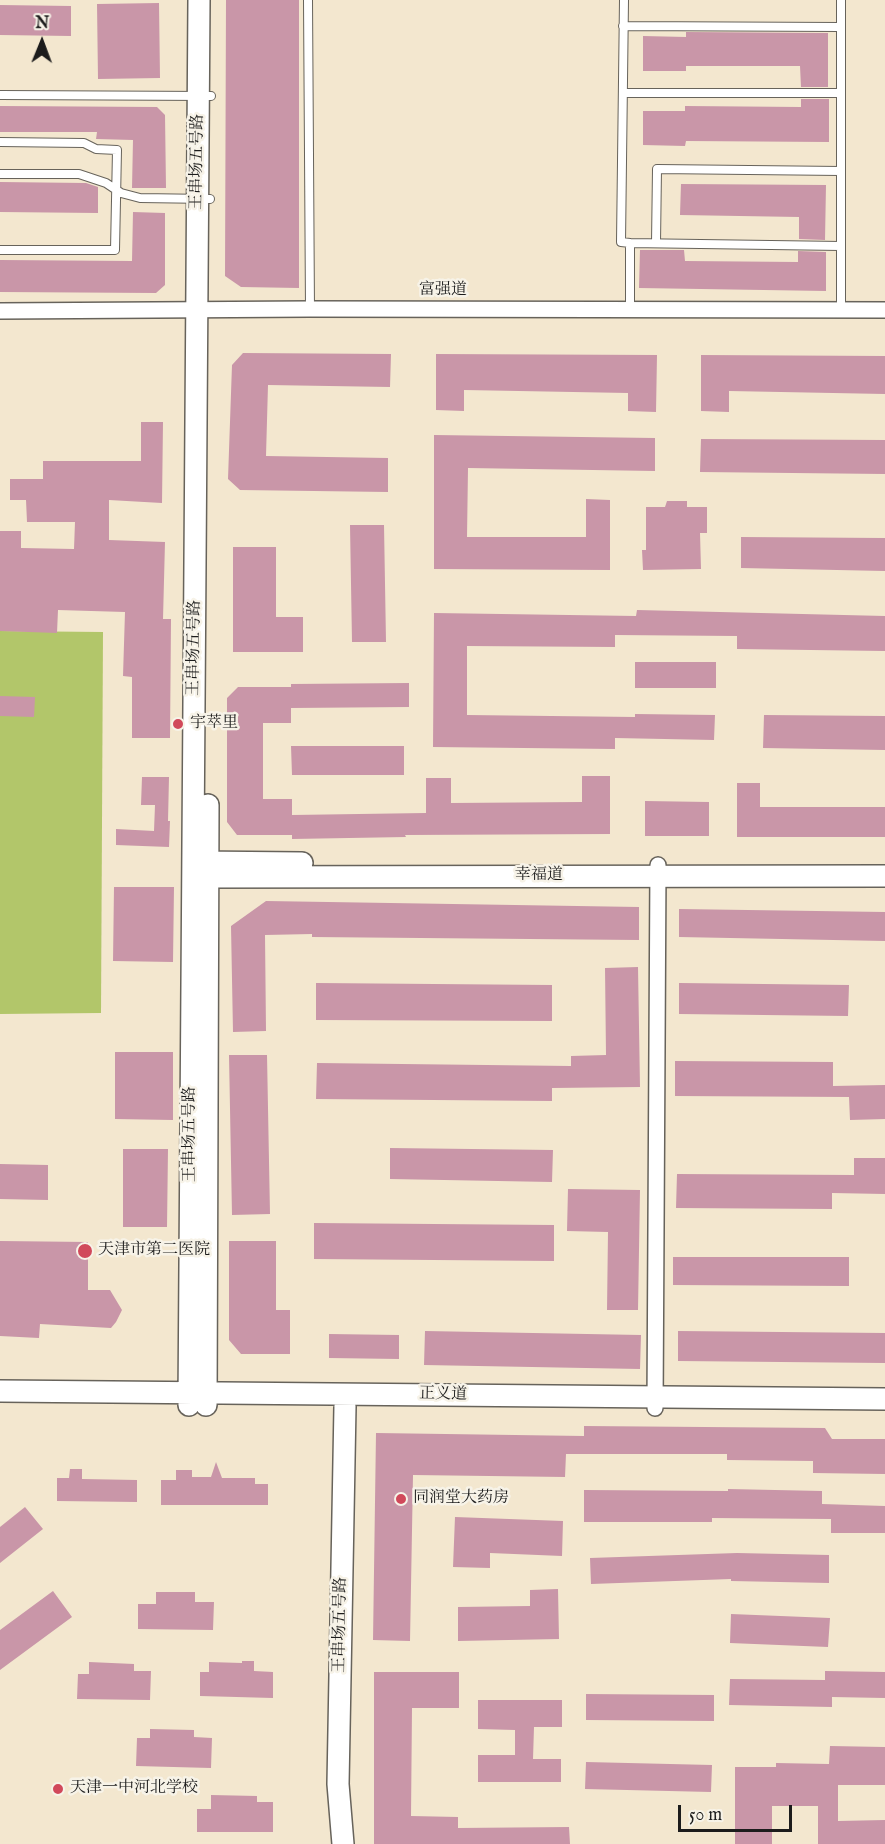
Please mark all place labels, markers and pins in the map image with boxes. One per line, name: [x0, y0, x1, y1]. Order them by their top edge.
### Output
place label: 宇萃里: [190, 714, 238, 734]
marker: 宇萃里: [171, 717, 185, 731]
place label: 天津市第二医院: [98, 1241, 210, 1261]
marker: 天津市第二医院: [76, 1242, 94, 1260]
place label: 同润堂大药房: [413, 1489, 509, 1509]
marker: 同润堂大药房: [394, 1492, 408, 1506]
place label: 天津一中河北学校: [70, 1779, 198, 1799]
marker: 天津一中河北学校: [51, 1782, 65, 1796]

